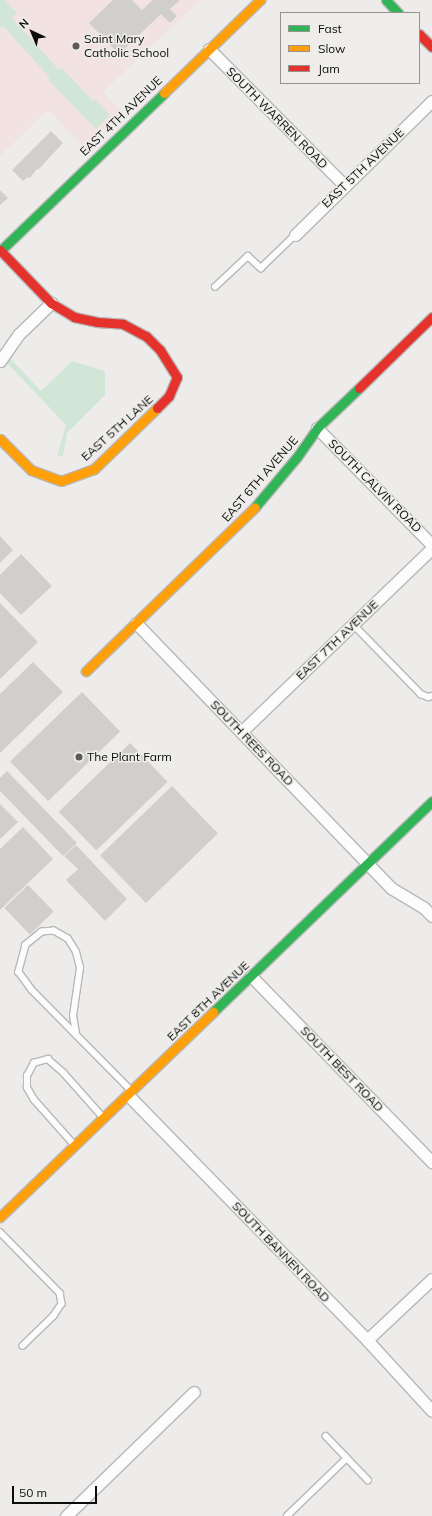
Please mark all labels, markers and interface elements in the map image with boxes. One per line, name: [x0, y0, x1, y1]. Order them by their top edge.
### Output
north arrow: [12, 12, 52, 52]
legend: [280, 12, 420, 84]
text: N: [16, 15, 32, 31]
text: Fast: [318, 21, 342, 36]
place label: Saint Mary Catholic School: [84, 32, 169, 60]
marker: Saint Mary Catholic School: [71, 41, 81, 51]
text: Slow: [318, 41, 346, 56]
text: Jam: [318, 61, 340, 76]
street label: SOUTH WARREN ROAD: [223, 64, 331, 172]
street label: EAST 4TH AVENUE: [77, 73, 165, 159]
street label: EAST 5TH AVENUE: [319, 125, 407, 211]
street label: EAST 5TH LANE: [78, 392, 156, 464]
street label: EAST 6TH AVENUE: [219, 433, 301, 525]
street label: SOUTH CALVIN ROAD: [325, 436, 425, 536]
street label: EAST 7TH AVENUE: [293, 597, 381, 683]
street label: SOUTH REES ROAD: [208, 697, 296, 789]
place label: The Plant Farm: [87, 750, 172, 764]
marker: The Plant Farm: [74, 752, 84, 762]
street label: EAST 8TH AVENUE: [164, 958, 252, 1044]
street label: SOUTH BEST ROAD: [298, 1023, 386, 1115]
street label: SOUTH BANNEN ROAD: [229, 1199, 333, 1305]
scale bar: [14, 1478, 99, 1504]
text: 50 m: [19, 1485, 47, 1500]

